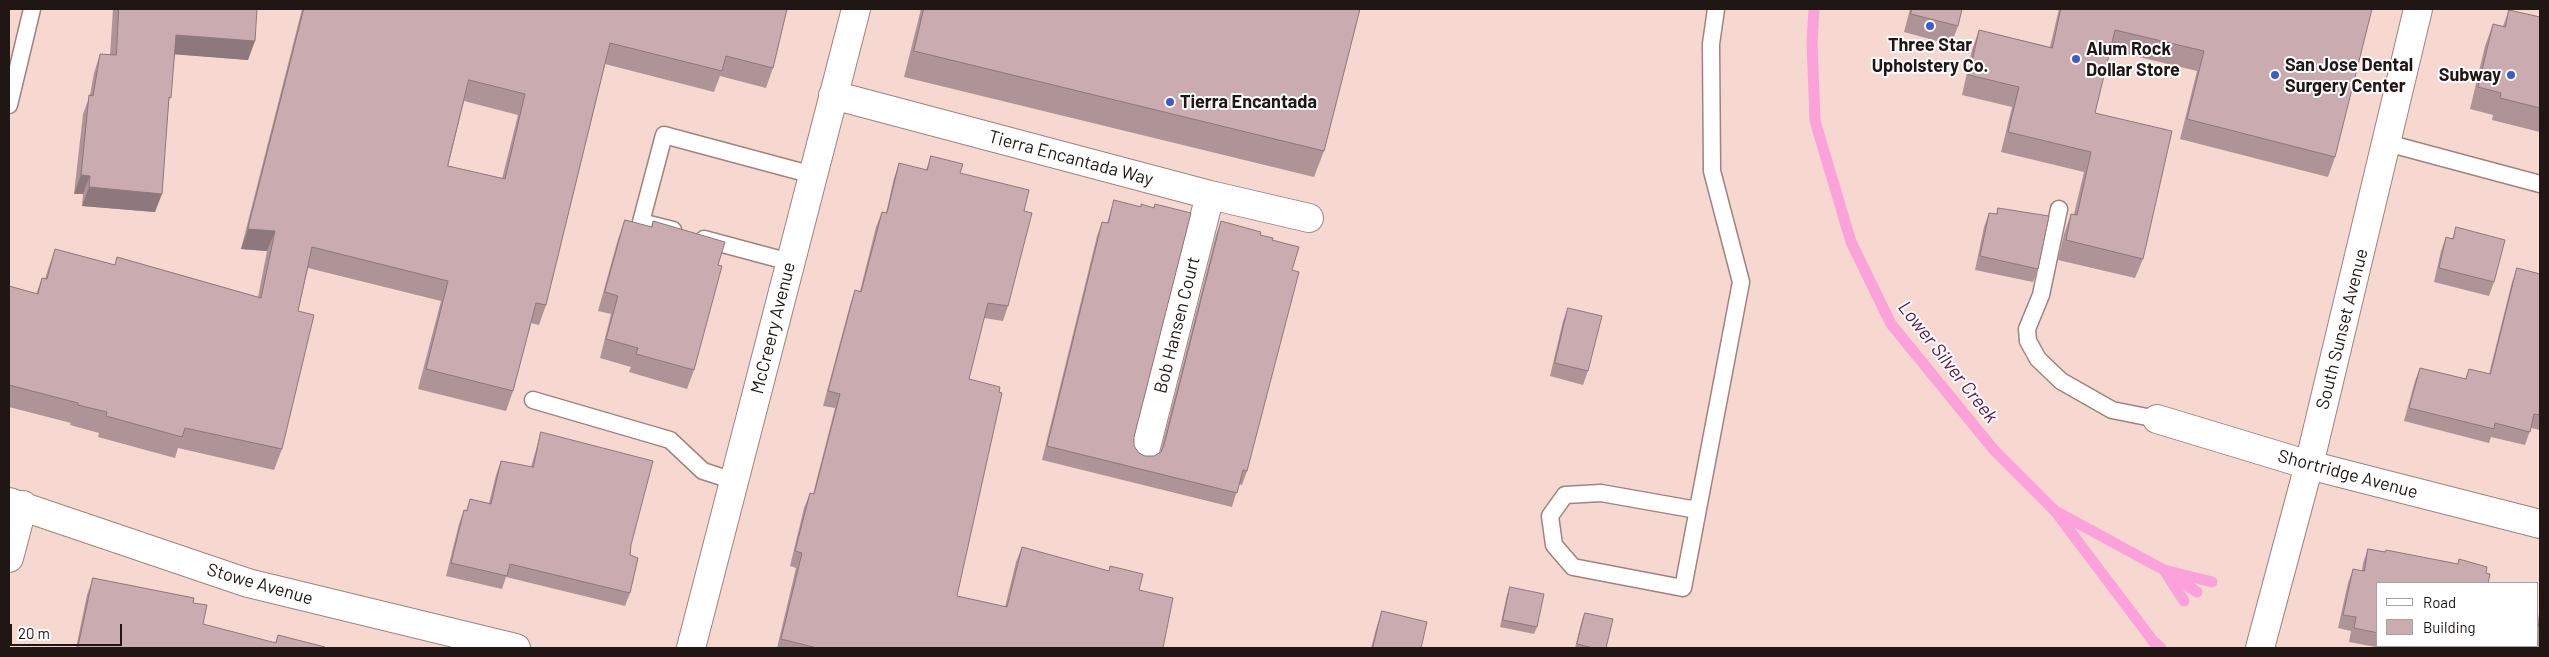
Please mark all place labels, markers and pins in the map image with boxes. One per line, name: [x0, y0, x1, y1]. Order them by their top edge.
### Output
marker: Three Star Upholstery Co.: [1924, 20, 1936, 32]
place label: Three Star Upholstery Co.: [1872, 34, 1988, 76]
place label: Alum Rock Dollar Store: [2086, 38, 2180, 80]
marker: Alum Rock Dollar Store: [2070, 53, 2082, 65]
place label: San Jose Dental Surgery Center: [2285, 54, 2413, 96]
place label: Subway: [2439, 64, 2501, 86]
marker: San Jose Dental Surgery Center: [2269, 69, 2281, 81]
marker: Subway: [2505, 69, 2517, 81]
place label: Tierra Encantada: [1180, 91, 1317, 113]
marker: Tierra Encantada: [1164, 96, 1176, 108]

